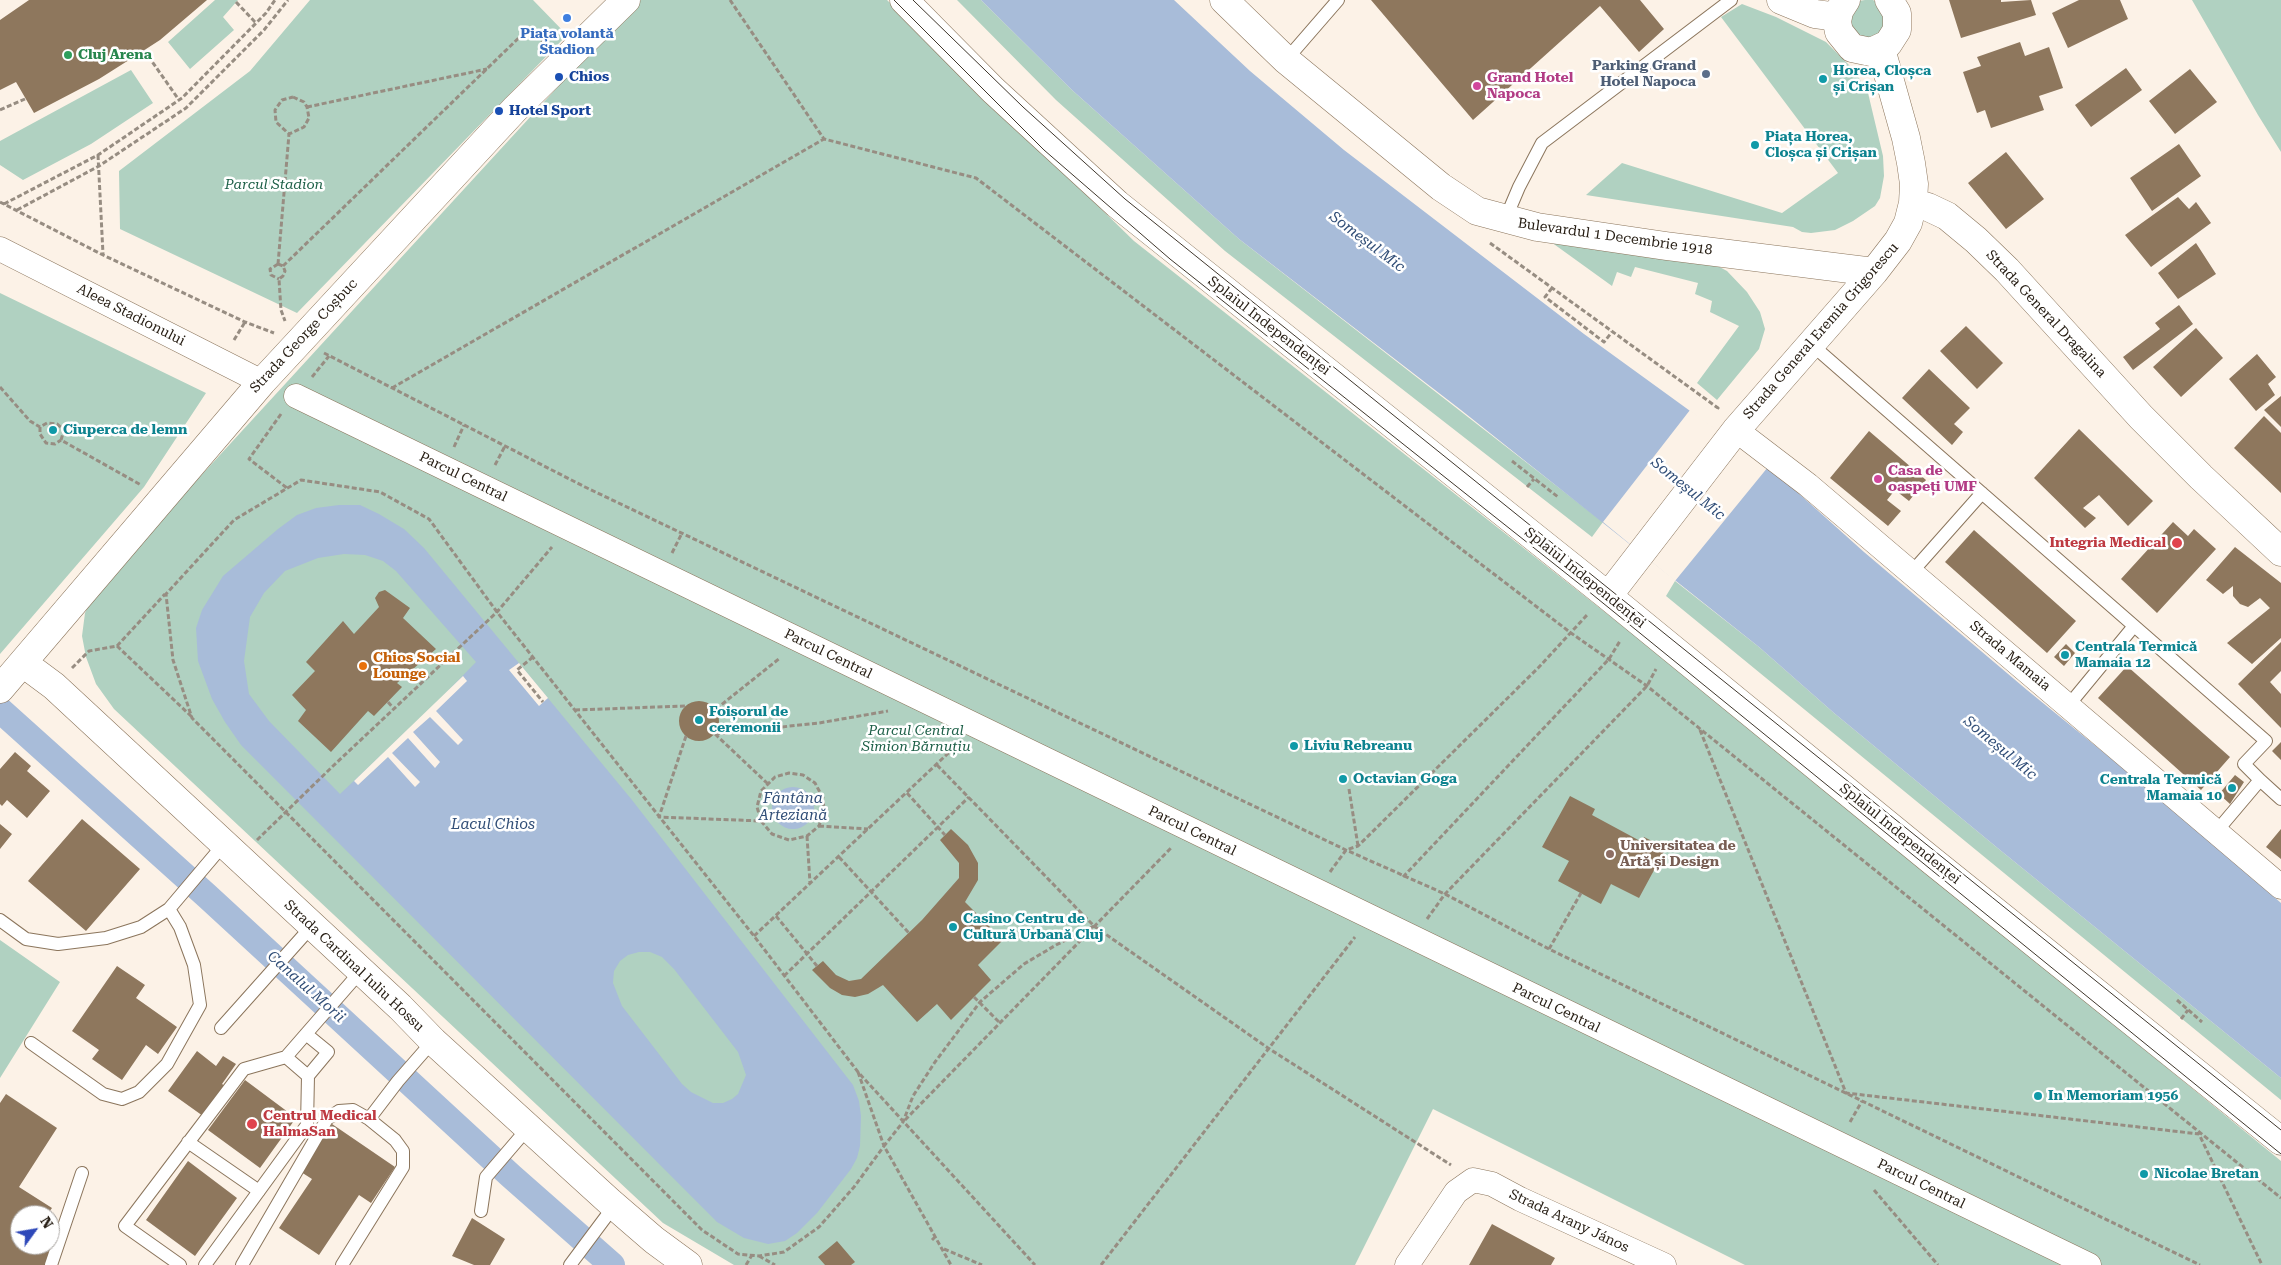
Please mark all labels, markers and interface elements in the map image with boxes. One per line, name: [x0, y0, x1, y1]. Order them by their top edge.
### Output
marker: Piața volantă Stadion: [561, 12, 573, 24]
place label: Piața volantă Stadion: [520, 26, 614, 58]
place label: Cluj Arena: [78, 47, 152, 63]
marker: Cluj Arena: [62, 49, 74, 61]
place label: Parking Grand Hotel Napoca: [1592, 58, 1696, 90]
place label: Horea, Cloșca și Crișan: [1833, 63, 1931, 95]
marker: Parking Grand Hotel Napoca: [1700, 68, 1712, 80]
place label: Chios: [569, 69, 609, 85]
place label: Grand Hotel Napoca: [1487, 70, 1573, 102]
marker: Chios: [553, 71, 565, 83]
marker: Horea, Cloșca și Crișan: [1817, 73, 1829, 85]
marker: Grand Hotel Napoca: [1471, 80, 1483, 92]
place label: Hotel Sport: [509, 103, 591, 119]
marker: Hotel Sport: [493, 105, 505, 117]
place label: Piața Horea, Cloșca și Crișan: [1765, 129, 1877, 162]
marker: Piața Horea, Cloșca și Crișan: [1749, 139, 1761, 151]
park label: Parcul Stadion: [225, 177, 323, 193]
water label: Someșul Mic: [1326, 208, 1408, 276]
street label: Bulevardul 1 Decembrie 1918: [1517, 215, 1713, 259]
street label: Strada General Eremia Grigorescu: [1740, 239, 1902, 423]
street label: Strada General Dragalina: [1982, 247, 2110, 381]
street label: Splaiul Independenței: [1204, 273, 1334, 379]
street label: Strada George Coșbuc: [247, 275, 361, 397]
street label: Aleea Stadionului: [74, 280, 188, 350]
place label: Ciuperca de lemn: [63, 422, 187, 438]
marker: Ciuperca de lemn: [47, 424, 59, 436]
street label: Parcul Central: [416, 448, 510, 506]
water label: Someșul Mic: [1647, 454, 1729, 524]
place label: Casa de oaspeți UMF: [1888, 463, 1977, 496]
marker: Casa de oaspeți UMF: [1872, 473, 1884, 485]
street label: Splaiul Independenței: [1521, 524, 1649, 632]
place label: Integria Medical: [2049, 535, 2166, 551]
marker: Integria Medical: [2170, 536, 2184, 550]
street label: Strada Mamaia: [1966, 617, 2054, 695]
street label: Parcul Central: [781, 625, 875, 683]
place label: Centrala Termică Mamaia 12: [2075, 639, 2197, 672]
marker: Centrala Termică Mamaia 12: [2059, 649, 2071, 661]
place label: Chios Social Lounge: [373, 650, 460, 682]
marker: Chios Social Lounge: [357, 660, 369, 672]
place label: Foișorul de ceremonii: [709, 704, 788, 736]
water label: Someșul Mic: [1960, 712, 2040, 784]
marker: Foișorul de ceremonii: [693, 714, 705, 726]
park label: Parcul Central Simion Bărnuțiu: [861, 723, 971, 756]
place label: Liviu Rebreanu: [1304, 738, 1412, 754]
marker: Liviu Rebreanu: [1288, 740, 1300, 752]
place label: Octavian Goga: [1353, 771, 1457, 787]
place label: Centrala Termică Mamaia 10: [2100, 772, 2222, 804]
marker: Octavian Goga: [1337, 773, 1349, 785]
street label: Splaiul Independenței: [1836, 780, 1964, 888]
marker: Centrala Termică Mamaia 10: [2226, 782, 2238, 794]
water label: Fântâna Arteziană: [759, 790, 827, 825]
street label: Parcul Central: [1145, 802, 1239, 860]
water label: Lacul Chios: [451, 816, 535, 834]
place label: Universitatea de Artă și Design: [1620, 838, 1736, 870]
marker: Universitatea de Artă și Design: [1604, 848, 1616, 860]
street label: Strada Cardinal Iuliu Hossu: [281, 897, 427, 1035]
place label: Casino Centru de Cultură Urbană Cluj: [963, 911, 1103, 944]
marker: Casino Centru de Cultură Urbană Cluj: [947, 921, 959, 933]
water label: Canalul Morii: [263, 947, 349, 1027]
street label: Parcul Central: [1509, 979, 1603, 1037]
place label: In Memoriam 1956: [2048, 1088, 2178, 1104]
marker: In Memoriam 1956: [2032, 1090, 2044, 1102]
place label: Centrul Medical HalmaSan: [263, 1108, 377, 1140]
marker: Centrul Medical HalmaSan: [245, 1117, 259, 1131]
street label: Parcul Central: [1874, 1155, 1968, 1213]
place label: Nicolae Bretan: [2154, 1166, 2259, 1182]
marker: Nicolae Bretan: [2138, 1168, 2150, 1180]
street label: Strada Arany János: [1506, 1186, 1632, 1256]
north arrow: [10, 1205, 60, 1255]
text: N: [37, 1214, 57, 1231]

